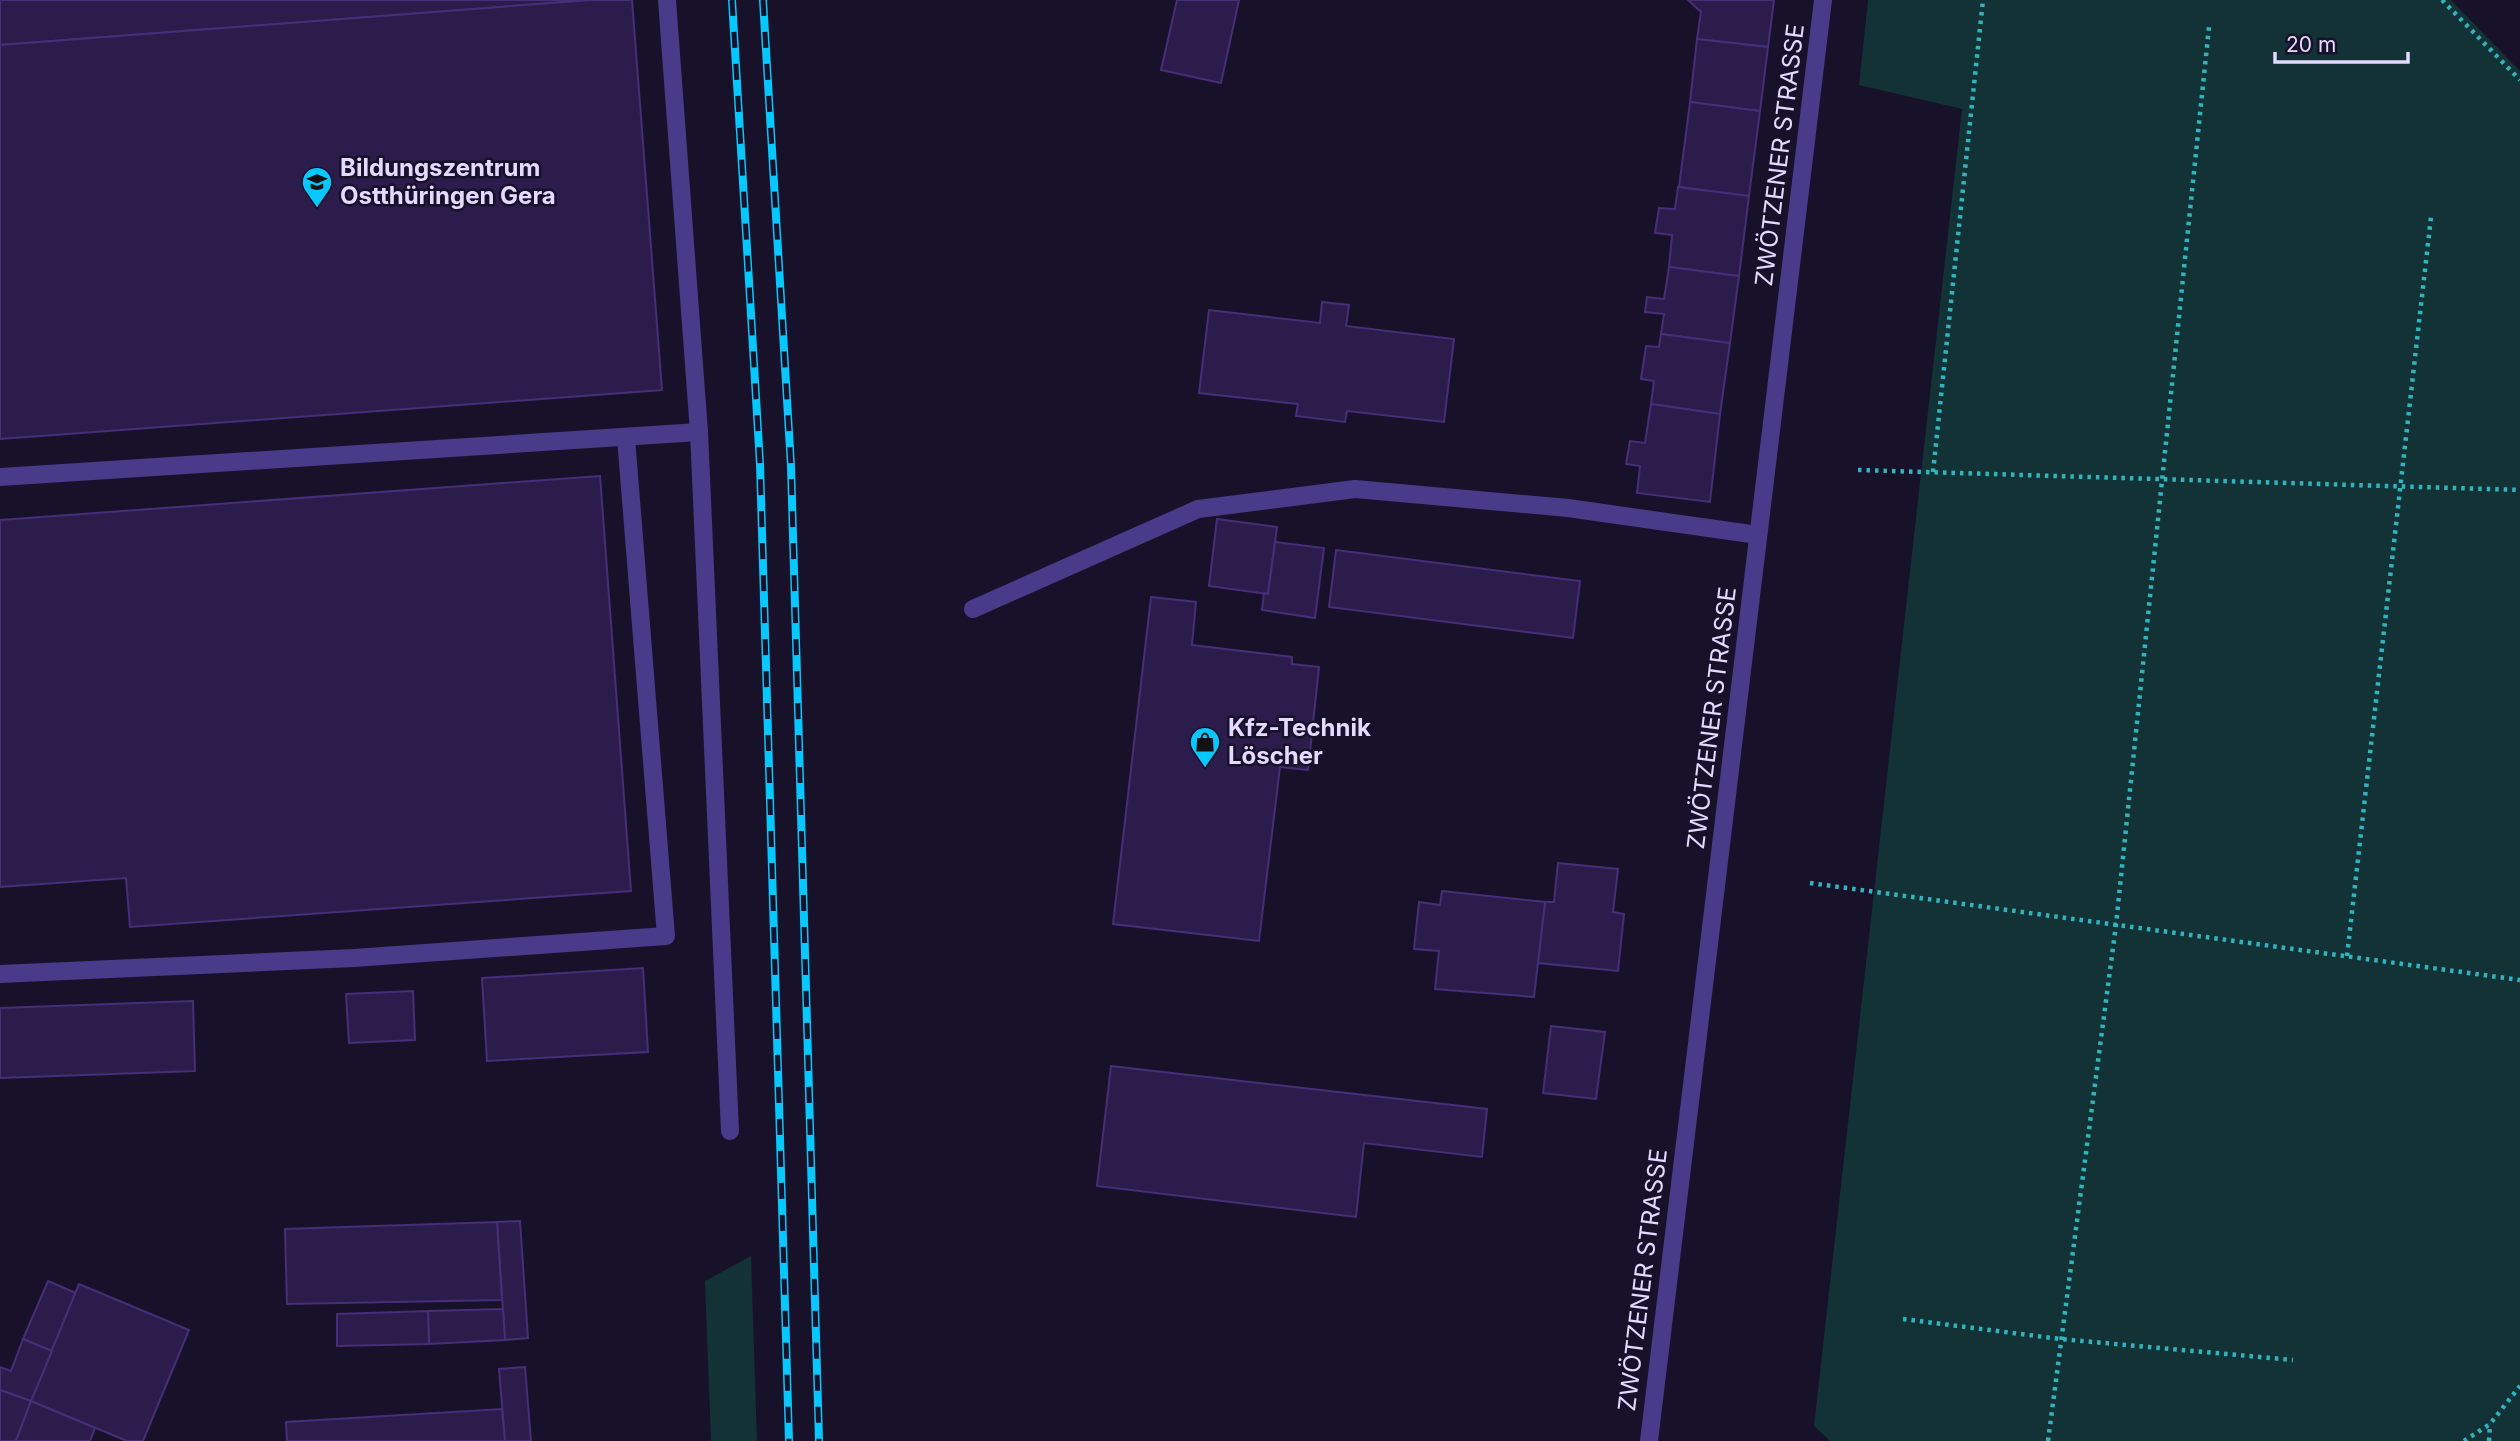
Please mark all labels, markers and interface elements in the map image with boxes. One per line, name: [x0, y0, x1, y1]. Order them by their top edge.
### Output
scale bar: [2275, 21, 2408, 65]
street label: ZWÖTZENER STRASSE: [1749, 22, 1810, 288]
text: 20 m: [2286, 32, 2336, 57]
place label: Bildungszentrum Ostthüringen Gera: [340, 153, 556, 210]
school or university icon: Bildungszentrum Ostthüringen Gera: [300, 165, 334, 209]
street label: ZWÖTZENER STRASSE: [1681, 585, 1742, 851]
place label: Kfz-Technik Löscher: [1228, 713, 1371, 770]
shop icon: Kfz-Technik Löscher: [1188, 725, 1222, 769]
street label: ZWÖTZENER STRASSE: [1612, 1147, 1673, 1413]

